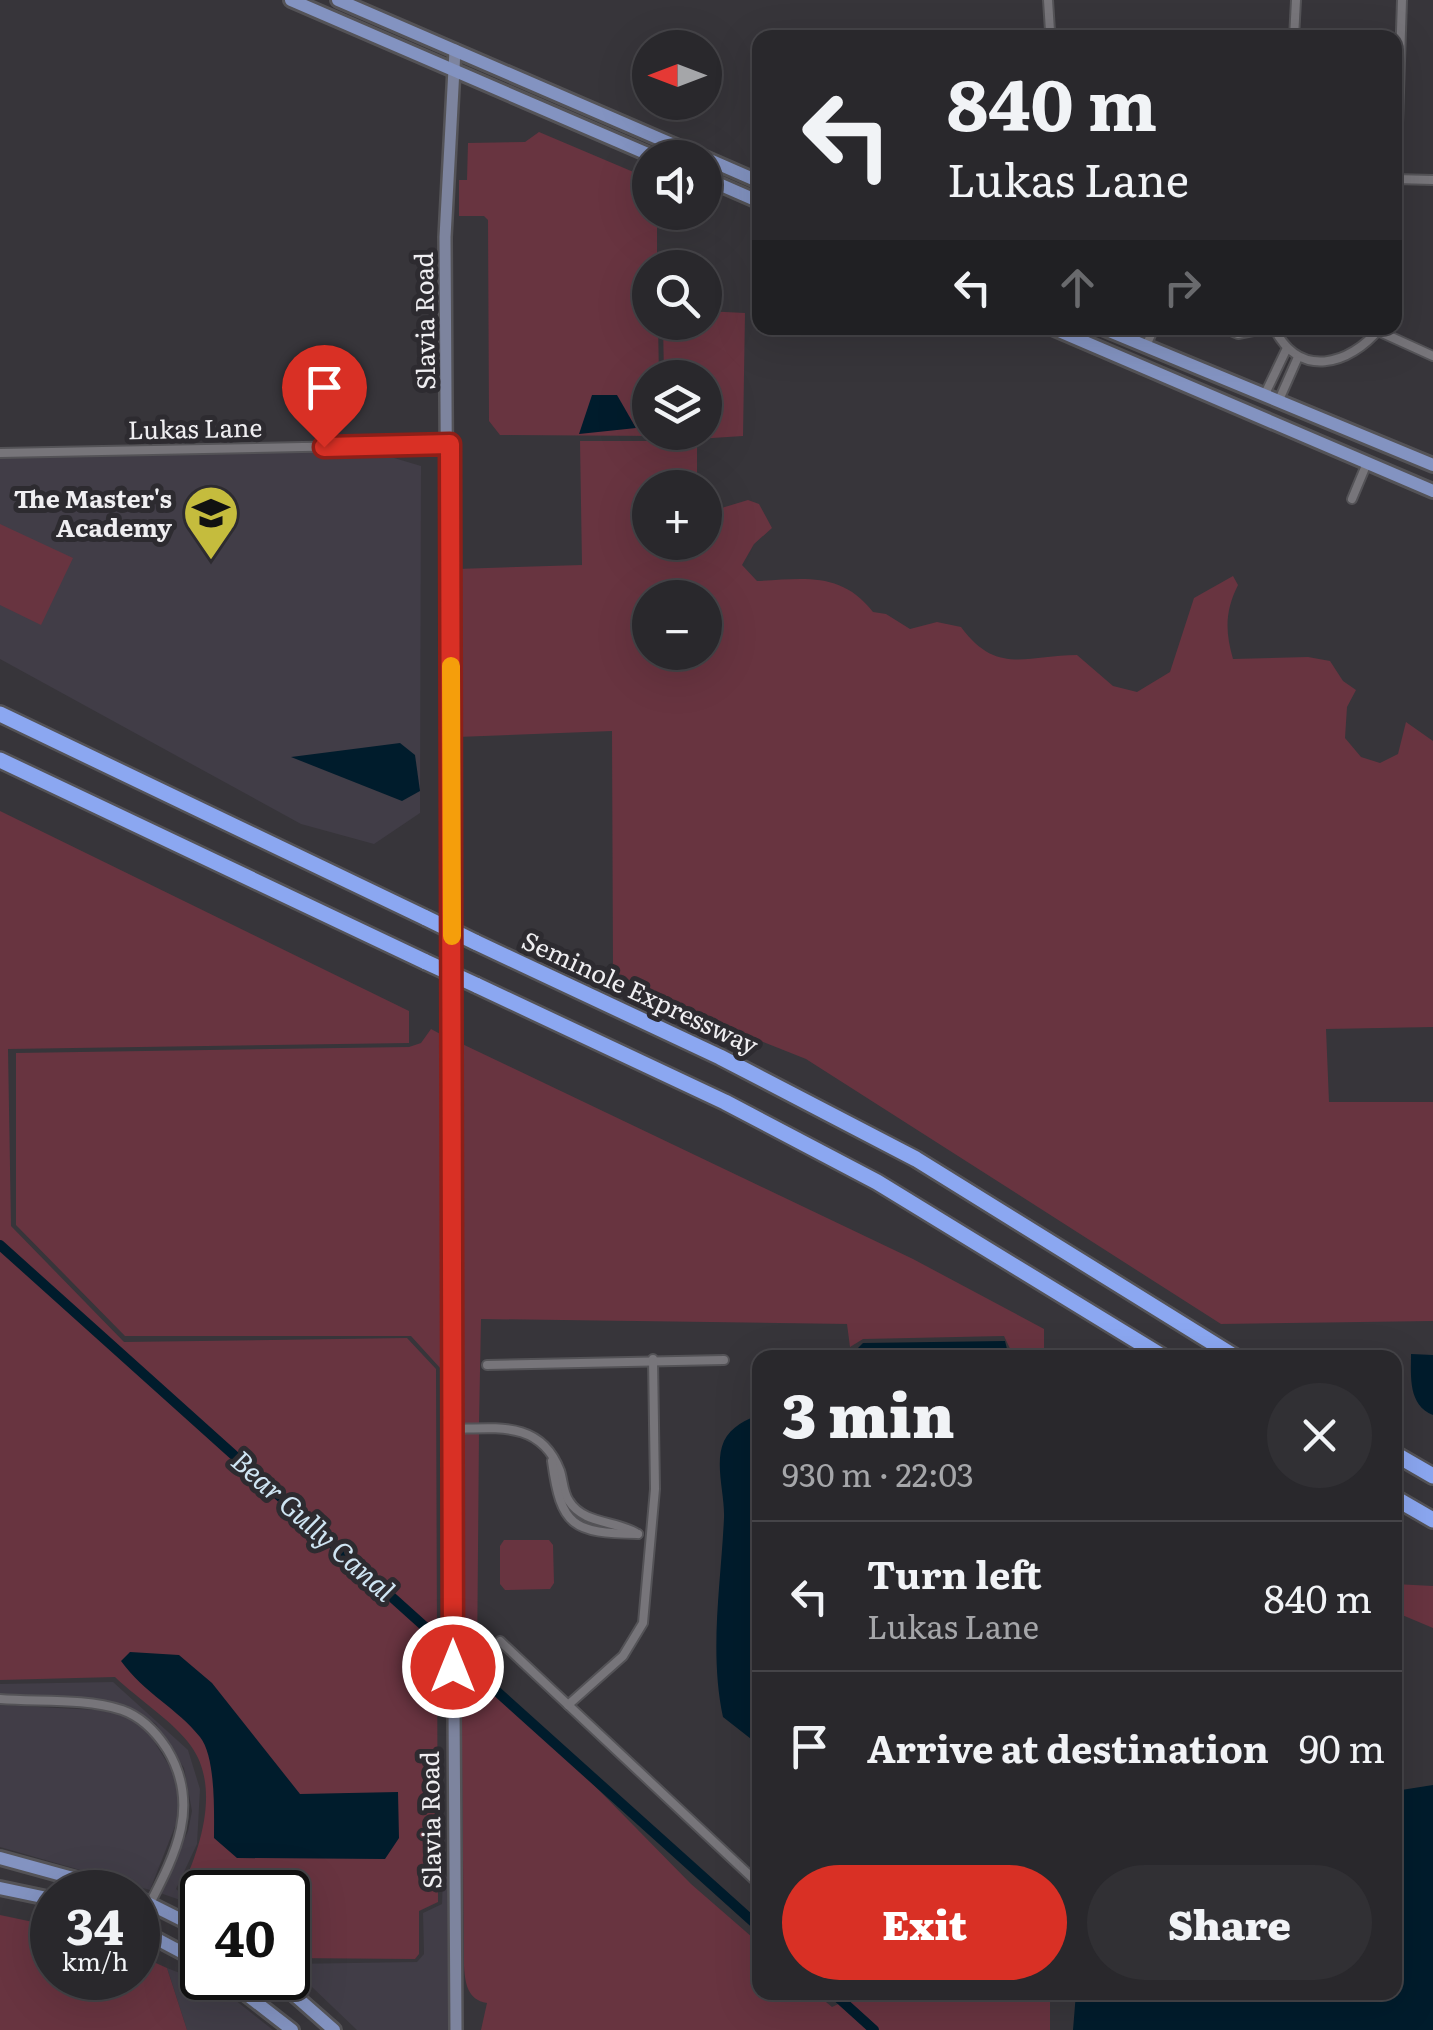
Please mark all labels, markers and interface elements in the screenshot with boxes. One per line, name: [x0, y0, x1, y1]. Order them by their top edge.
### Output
north arrow: [632, 30, 722, 120]
map controls: [632, 30, 722, 670]
text: 840 m: [947, 49, 1157, 153]
icon: left: [782, 70, 912, 200]
button: sound: [632, 140, 722, 230]
text: Lukas Lane: [947, 144, 1189, 211]
button: search: [632, 250, 722, 340]
street label: Slavia Road: [404, 252, 443, 390]
icon: left: [945, 260, 1000, 315]
icon: ahead: [1050, 260, 1105, 315]
icon: right: [1155, 260, 1210, 315]
pin: [282, 345, 367, 448]
icon: arrive: [297, 360, 352, 415]
button: layers: [632, 360, 722, 450]
street label: Lukas Lane: [127, 408, 263, 447]
button: +: [632, 470, 722, 560]
place label: The Master's Academy: [14, 479, 173, 545]
school or university icon: The Master's Academy: [181, 483, 241, 562]
button: −: [632, 580, 722, 670]
street label: Seminole Expressway: [516, 921, 765, 1063]
text: 3 min: [782, 1367, 955, 1456]
button: close: [1267, 1383, 1372, 1488]
water label: Bear Gully Canal: [223, 1439, 406, 1610]
text: 930 m · 22:03: [782, 1449, 974, 1497]
text: Turn left: [867, 1544, 1042, 1601]
text: 840 m: [1264, 1568, 1372, 1625]
icon: left: [782, 1569, 837, 1624]
text: Lukas Lane: [867, 1601, 1039, 1649]
position arrow: [401, 1615, 505, 1719]
text: Arrive at destination: [867, 1718, 1269, 1775]
text: 90 m: [1299, 1718, 1385, 1775]
icon: arrive: [782, 1719, 837, 1774]
street label: Slavia Road: [410, 1751, 449, 1889]
button: Exit: [782, 1865, 1067, 1980]
button: Share: [1087, 1865, 1372, 1980]
speed limit sign: 40: [180, 1870, 310, 2000]
text: 34: [66, 1886, 124, 1960]
text: km/h: [62, 1942, 128, 1979]

